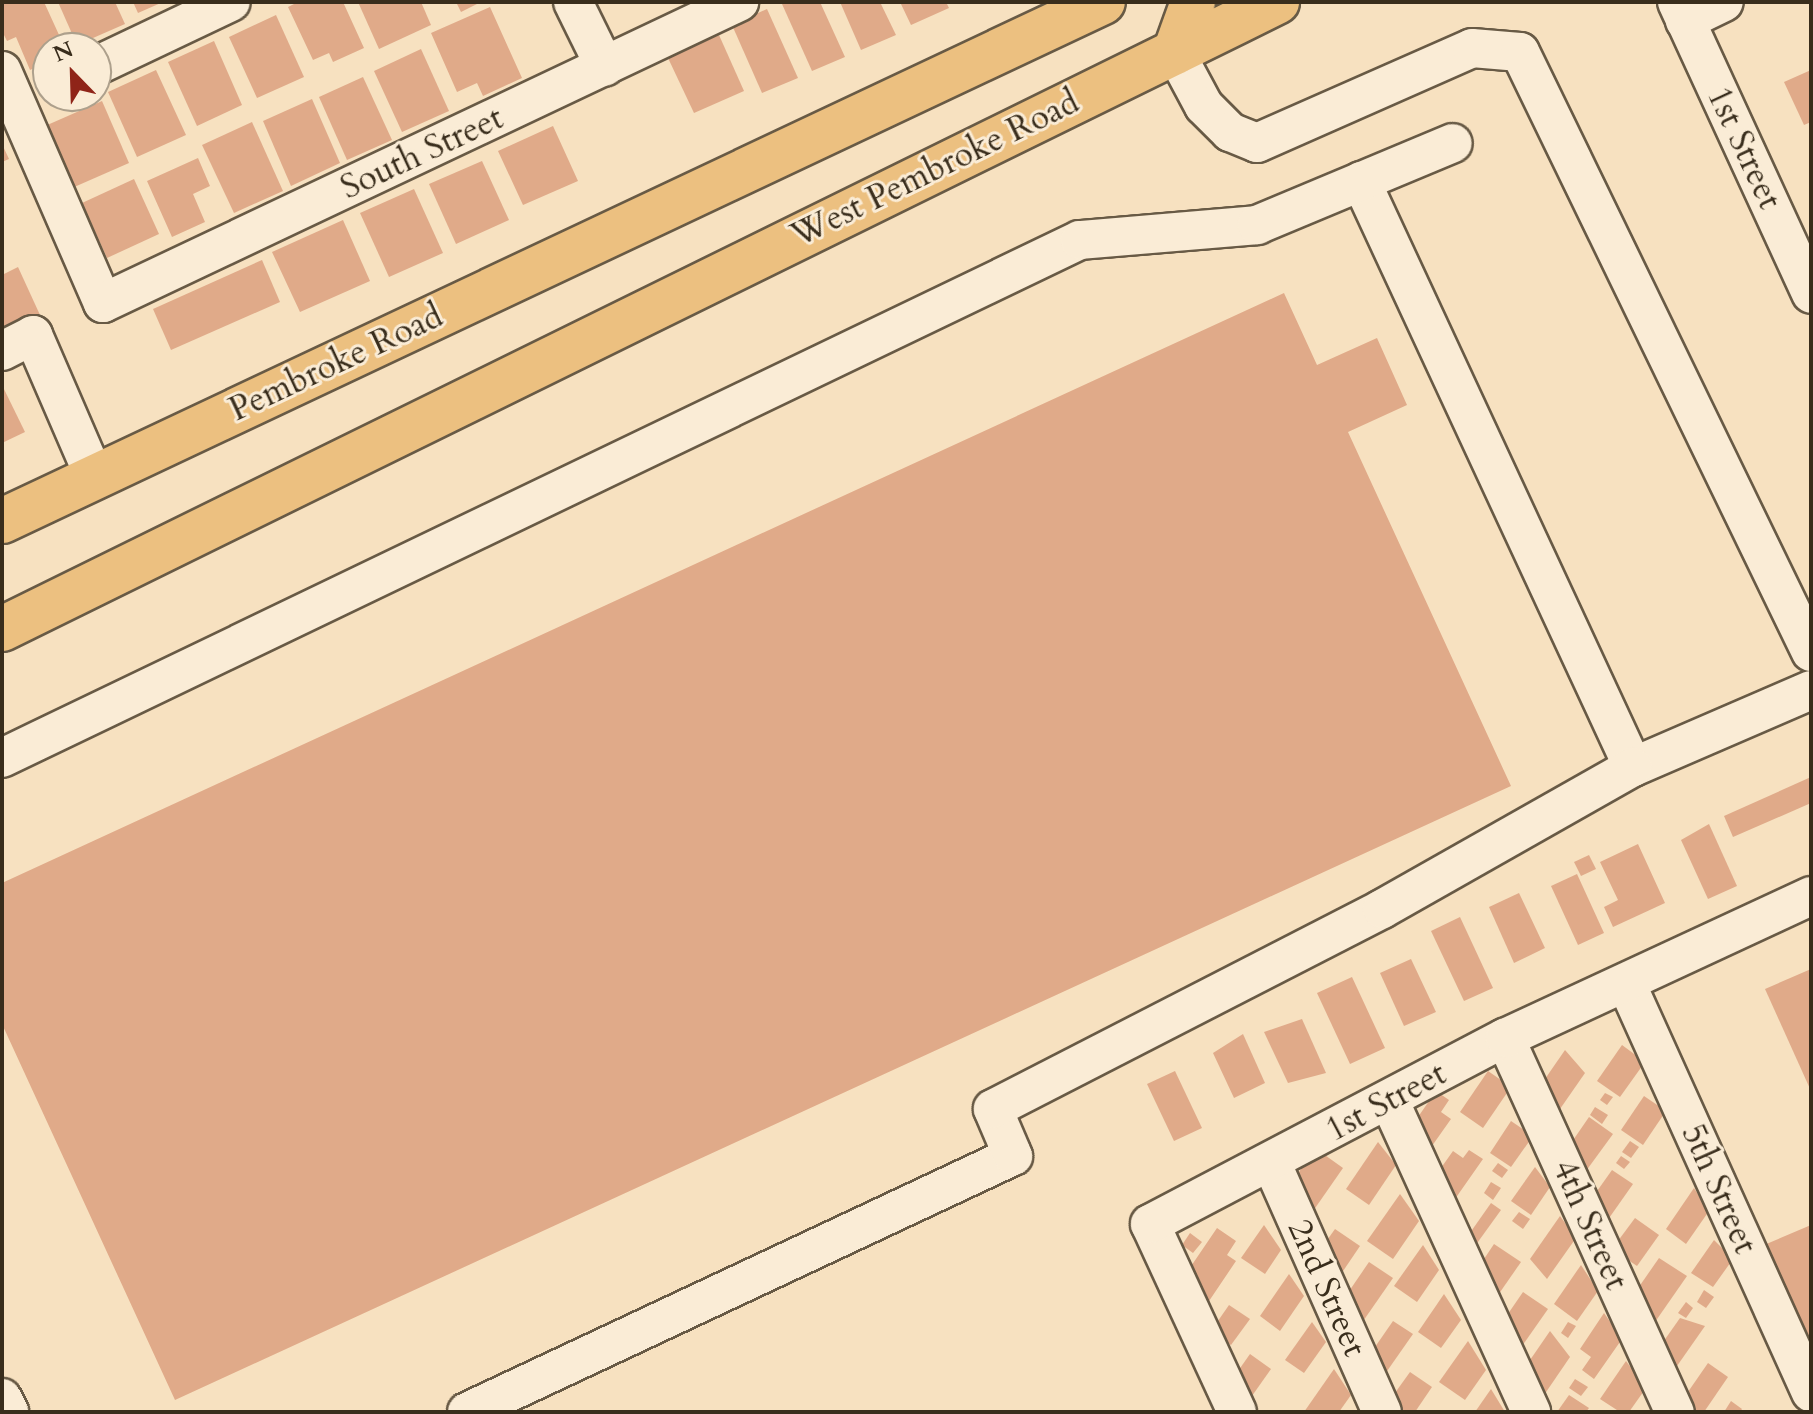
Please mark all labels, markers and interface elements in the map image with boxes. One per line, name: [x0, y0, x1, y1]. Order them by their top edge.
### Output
north arrow: [32, 32, 112, 112]
text: N: [49, 34, 78, 69]
street label: 1st Street: [1698, 80, 1790, 216]
street label: West Pembroke Road: [784, 82, 1086, 256]
street label: South Street: [334, 98, 510, 208]
street label: Pembroke Road: [223, 296, 449, 430]
street label: 1st Street: [1319, 1053, 1453, 1151]
street label: 5th Street: [1672, 1118, 1766, 1260]
street label: 4th Street: [1543, 1154, 1637, 1296]
street label: 2nd Street: [1279, 1213, 1375, 1363]

